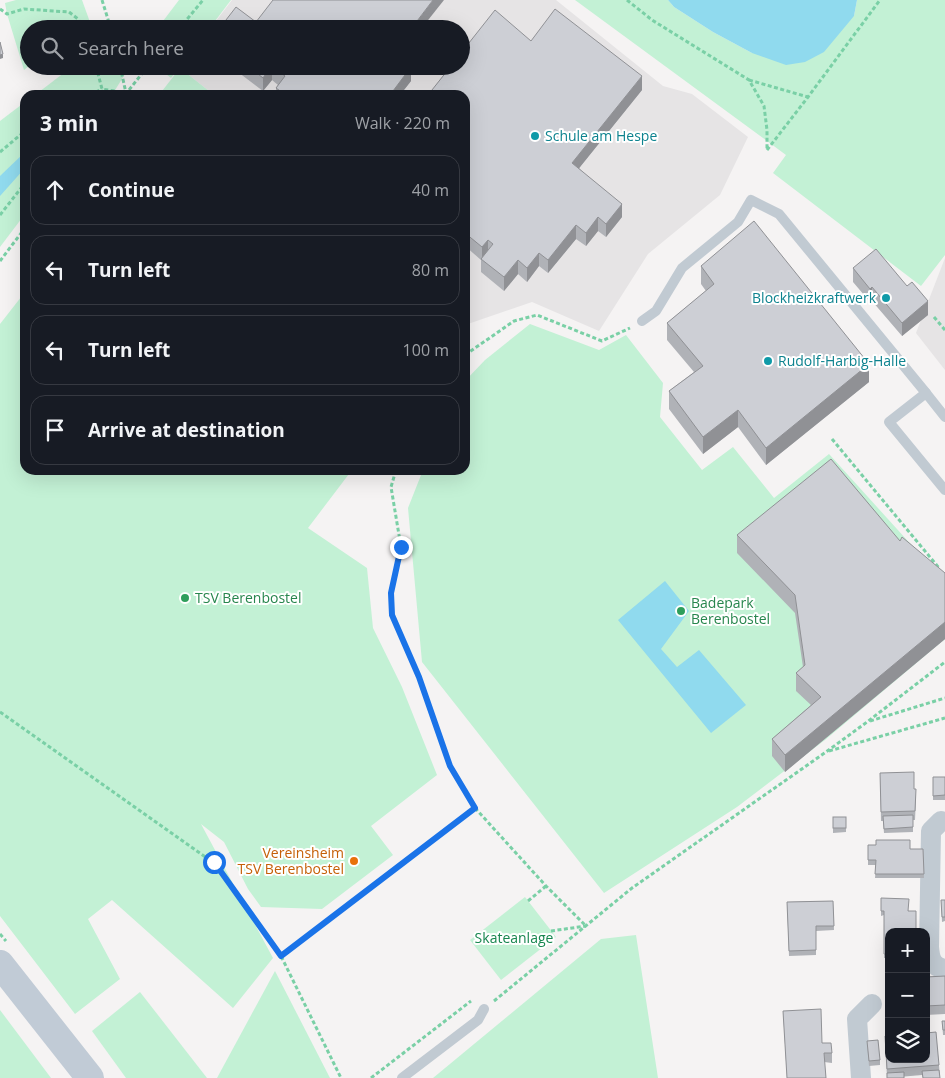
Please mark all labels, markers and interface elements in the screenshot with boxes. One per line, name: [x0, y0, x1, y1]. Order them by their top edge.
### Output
search box: [20, 20, 470, 75]
icon: search: [38, 34, 66, 62]
text: Search here: [78, 35, 184, 61]
text: 3 min: [40, 109, 98, 137]
text: Walk · 220 m: [355, 112, 450, 134]
place label: Schule am Hespe: [545, 126, 657, 145]
marker: Schule am Hespe: [529, 130, 541, 142]
icon: ahead: [41, 176, 69, 204]
text: Continue: [88, 177, 175, 203]
text: 40 m: [412, 179, 449, 201]
icon: left: [41, 256, 69, 284]
text: Turn left: [88, 257, 170, 283]
text: 80 m: [412, 259, 449, 281]
place label: Blockheizkraftwerk: [752, 288, 877, 307]
marker: Blockheizkraftwerk: [880, 292, 892, 304]
icon: left: [41, 336, 69, 364]
text: Turn left: [88, 337, 170, 363]
text: 100 m: [403, 339, 449, 361]
place label: Rudolf-Harbig-Halle: [778, 351, 906, 370]
marker: Rudolf-Harbig-Halle: [762, 355, 774, 367]
icon: arrive: [41, 416, 69, 444]
text: Arrive at destination: [88, 417, 285, 443]
route end: [390, 536, 413, 559]
place label: TSV Berenbostel: [195, 588, 302, 607]
marker: TSV Berenbostel: [179, 592, 191, 604]
place label: Badepark Berenbostel: [691, 593, 770, 628]
marker: Badepark Berenbostel: [675, 605, 687, 617]
place label: Vereinsheim TSV Berenbostel: [238, 843, 344, 878]
route start: [203, 851, 226, 874]
marker: Vereinsheim TSV Berenbostel: [348, 855, 360, 867]
park label: Skateanlage: [475, 928, 554, 947]
map controls: [885, 928, 930, 1063]
button: +: [885, 928, 930, 973]
button: −: [885, 973, 930, 1018]
button: layers: [885, 1018, 930, 1063]

